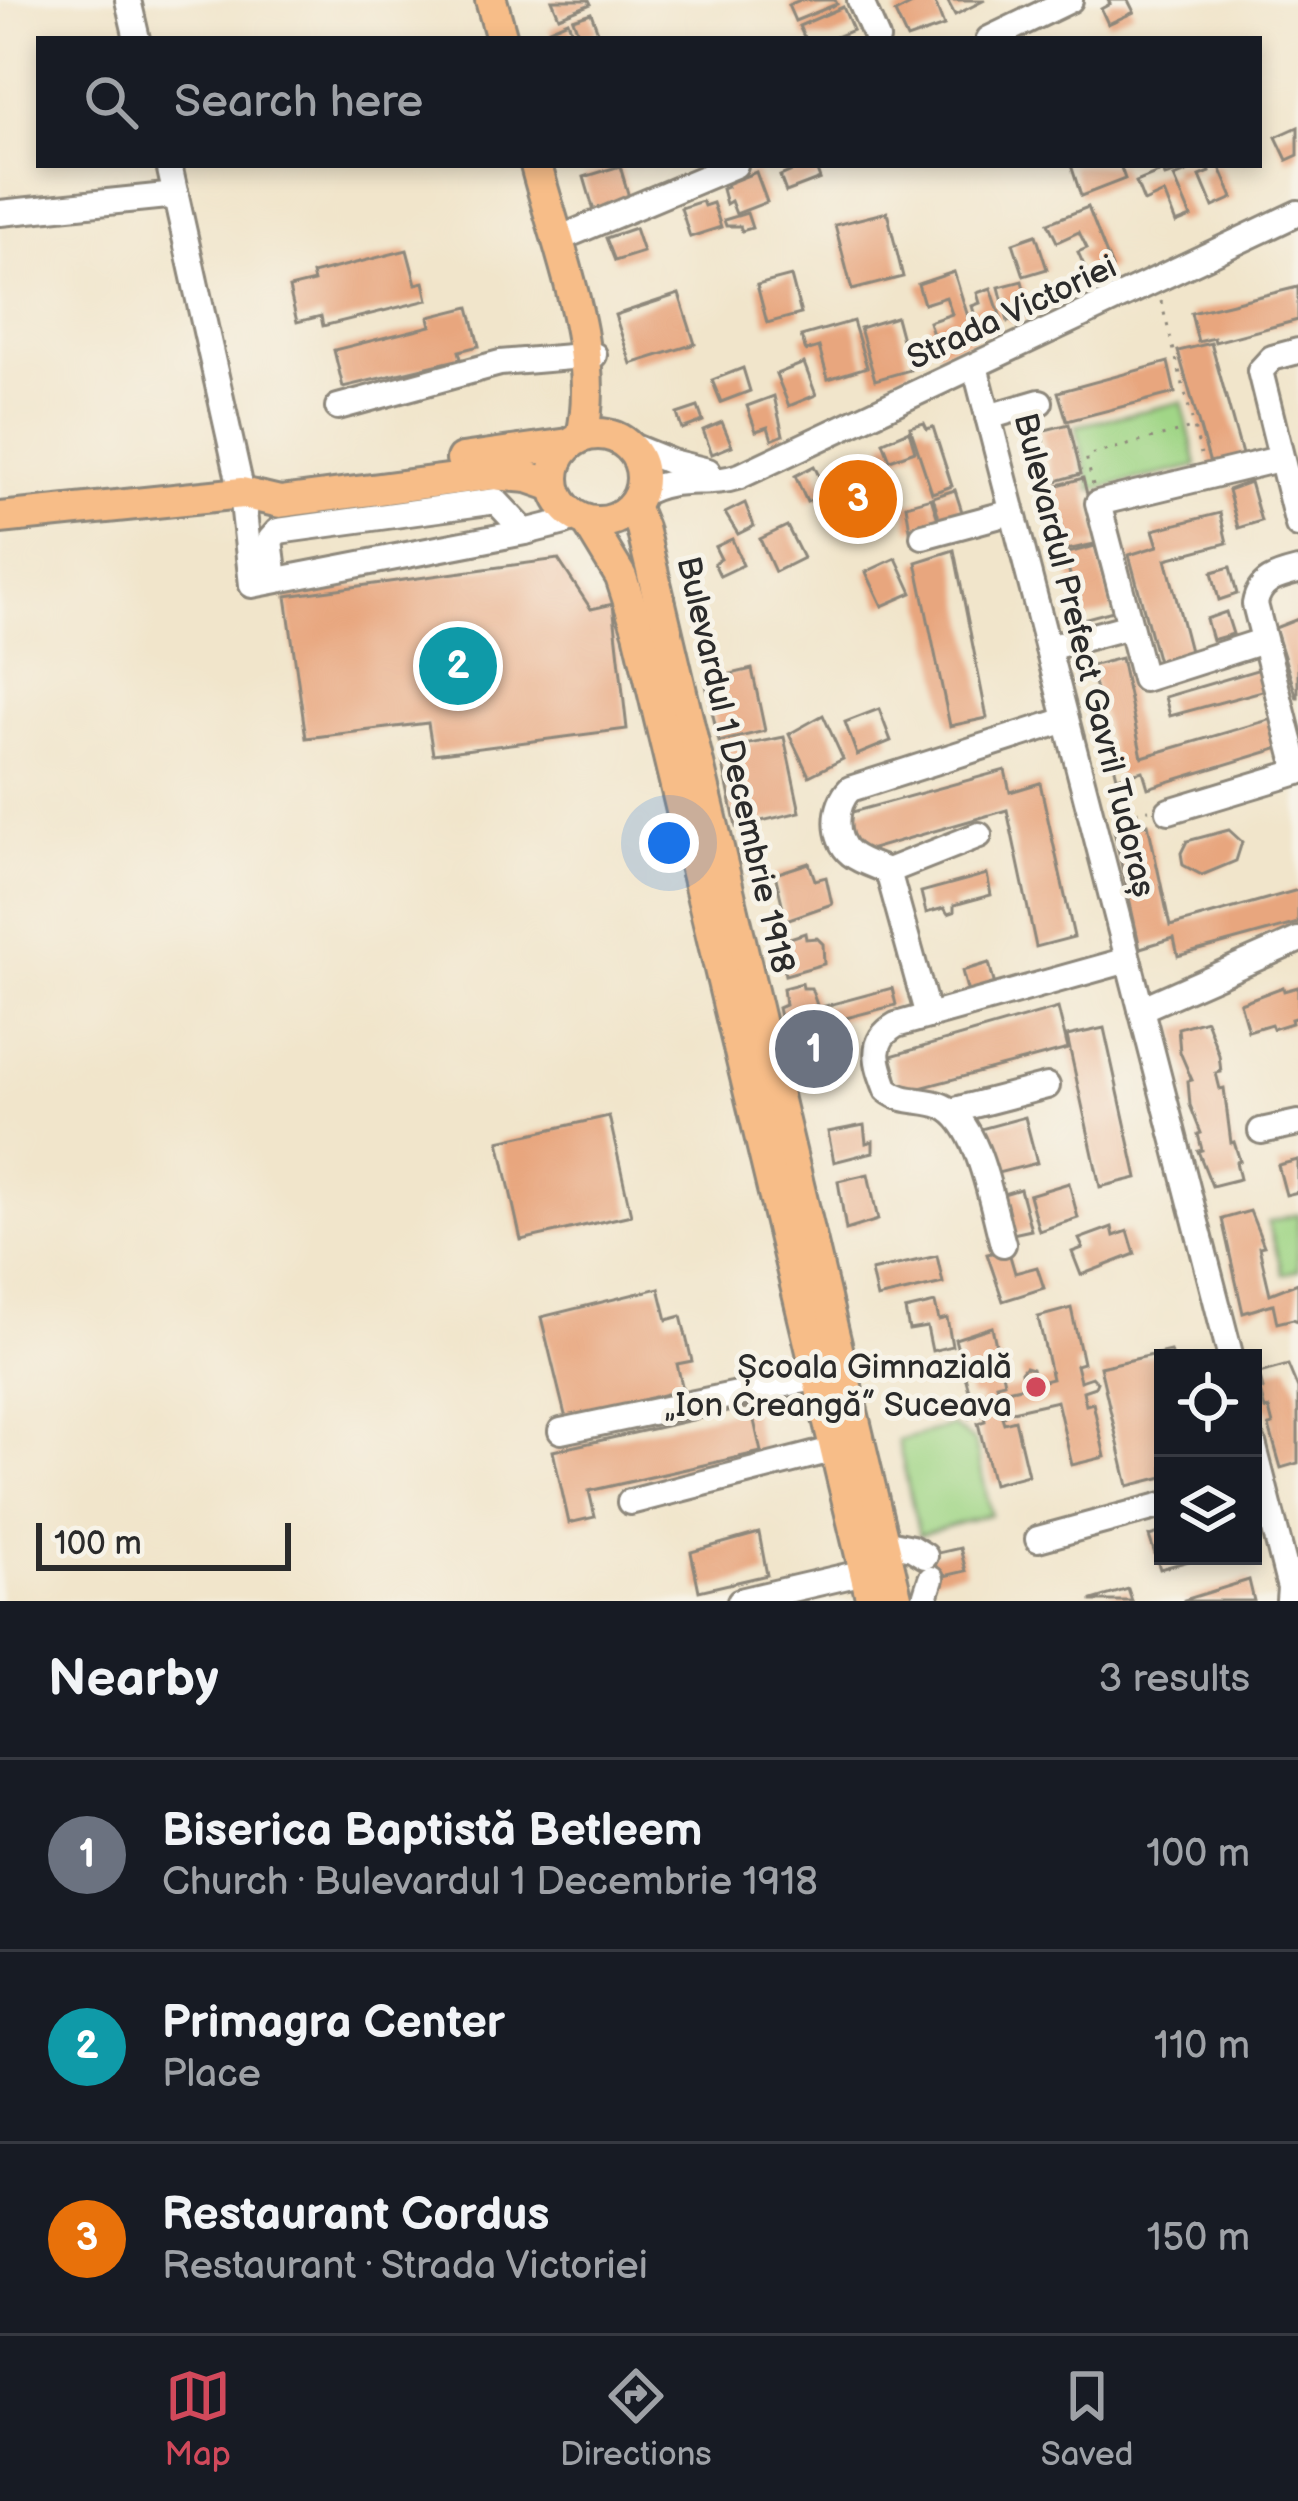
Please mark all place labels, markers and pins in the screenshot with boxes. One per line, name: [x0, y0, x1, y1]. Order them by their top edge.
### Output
pin: 3: [819, 454, 897, 544]
pin: 2: [419, 621, 497, 711]
pin: 1: [775, 1004, 853, 1094]
place label: Școala Gimnazială „Ion Creangă” Suceava: [664, 1348, 1012, 1426]
marker: Școala Gimnazială „Ion Creangă” Suceava: [1023, 1374, 1049, 1400]

